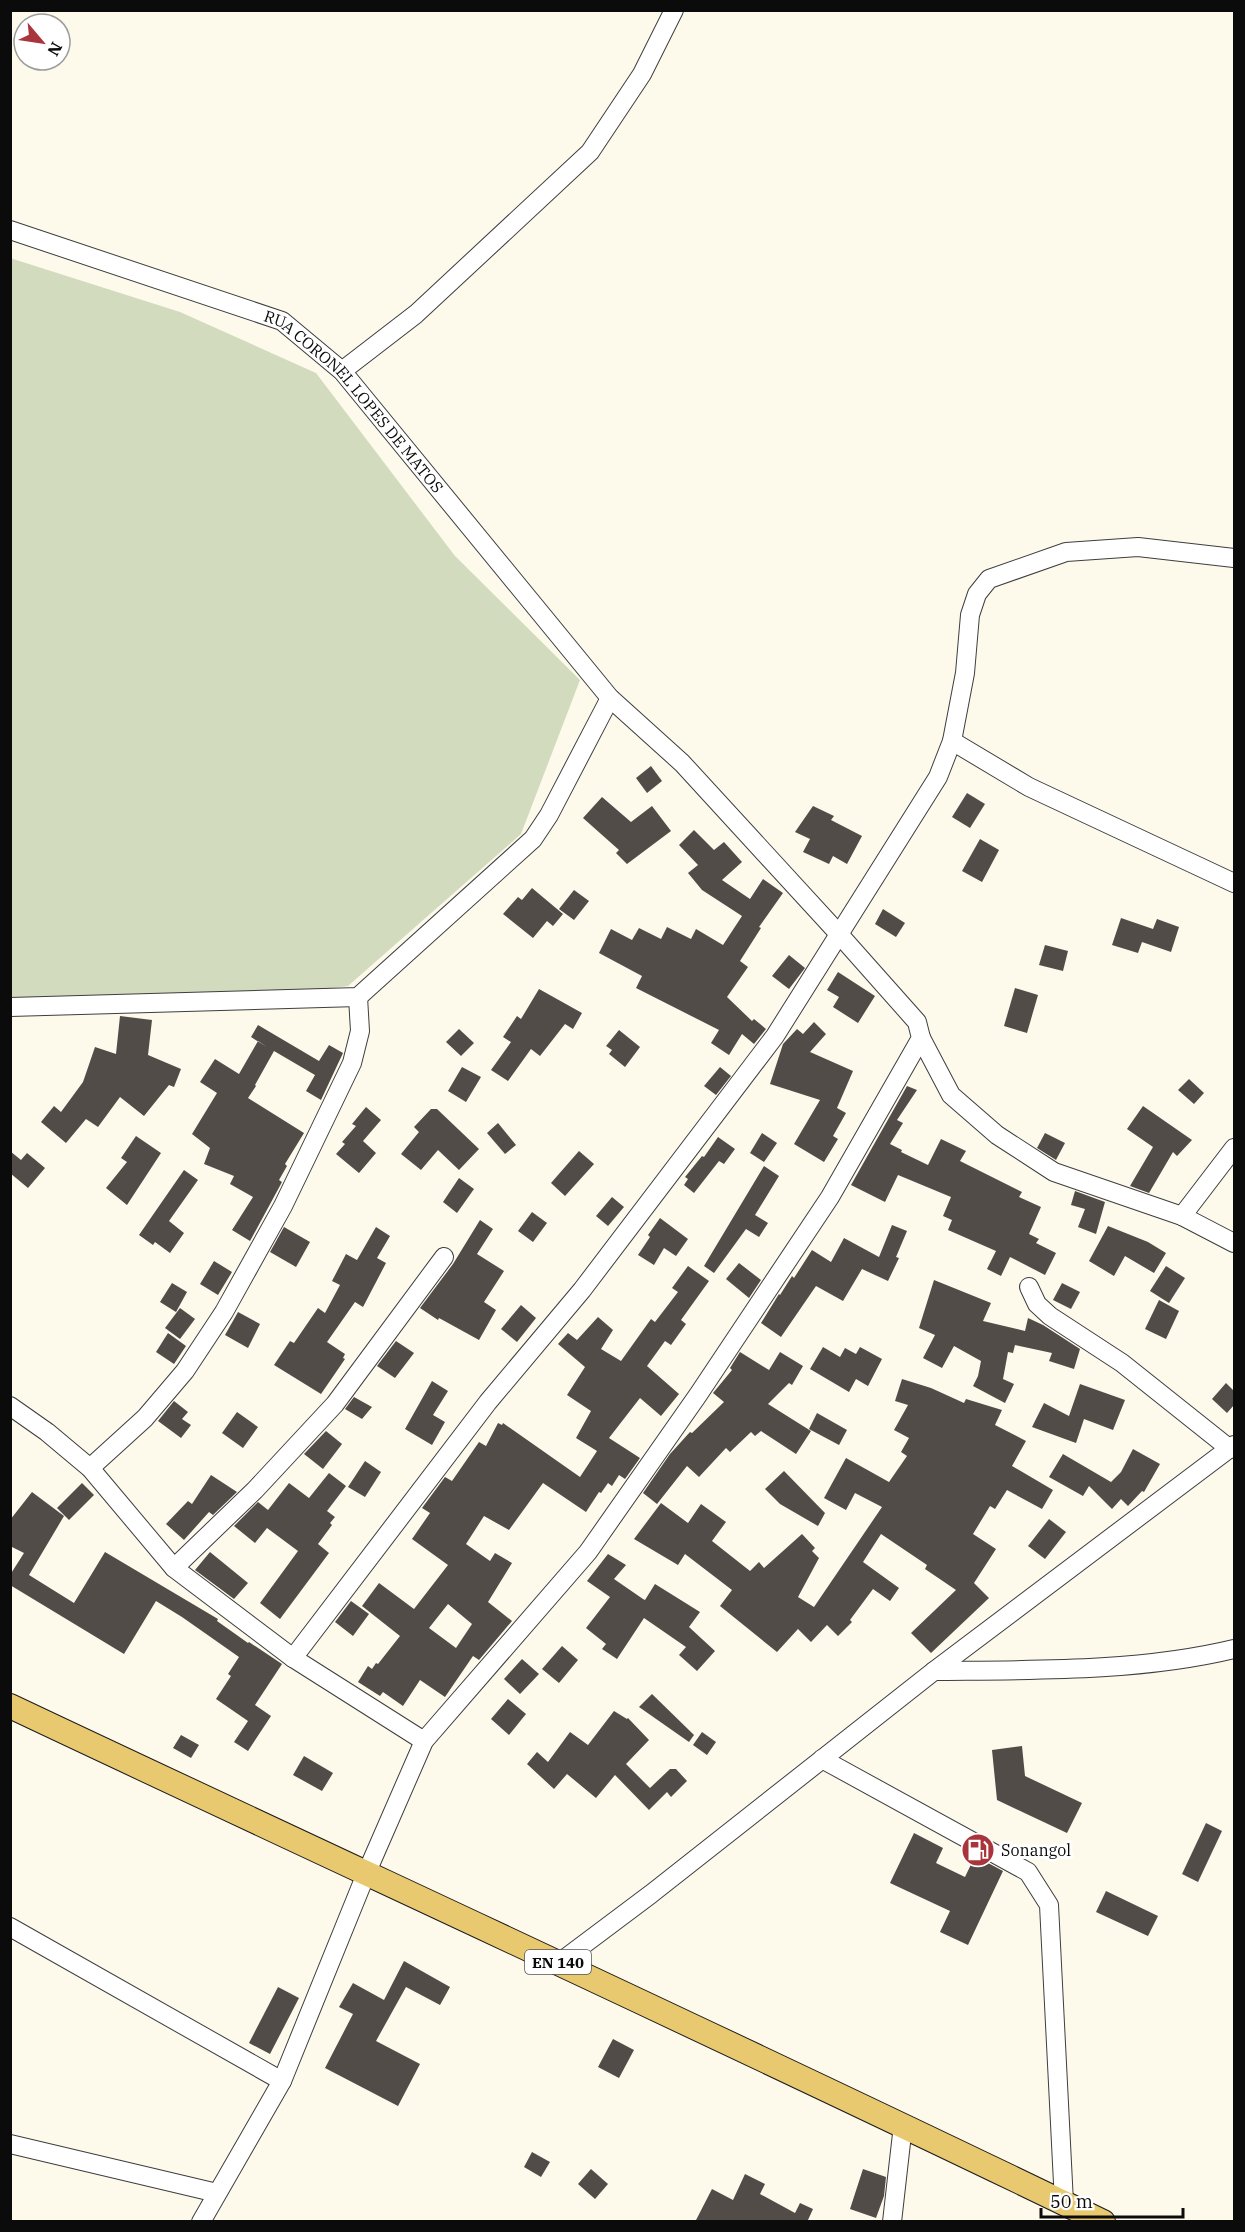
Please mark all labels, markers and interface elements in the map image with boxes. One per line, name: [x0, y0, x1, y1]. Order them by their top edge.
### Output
north arrow: [12, 12, 72, 72]
text: N: [43, 39, 67, 60]
street label: RUA CORONEL LOPES DE MATOS: [261, 306, 448, 497]
fuel station icon: Sonangol: [960, 1832, 996, 1868]
place label: Sonangol: [1001, 1840, 1071, 1860]
road number: EN 140: [525, 1950, 591, 1974]
scale bar: [1041, 2181, 1184, 2219]
text: 50 m: [1050, 2190, 1093, 2213]

